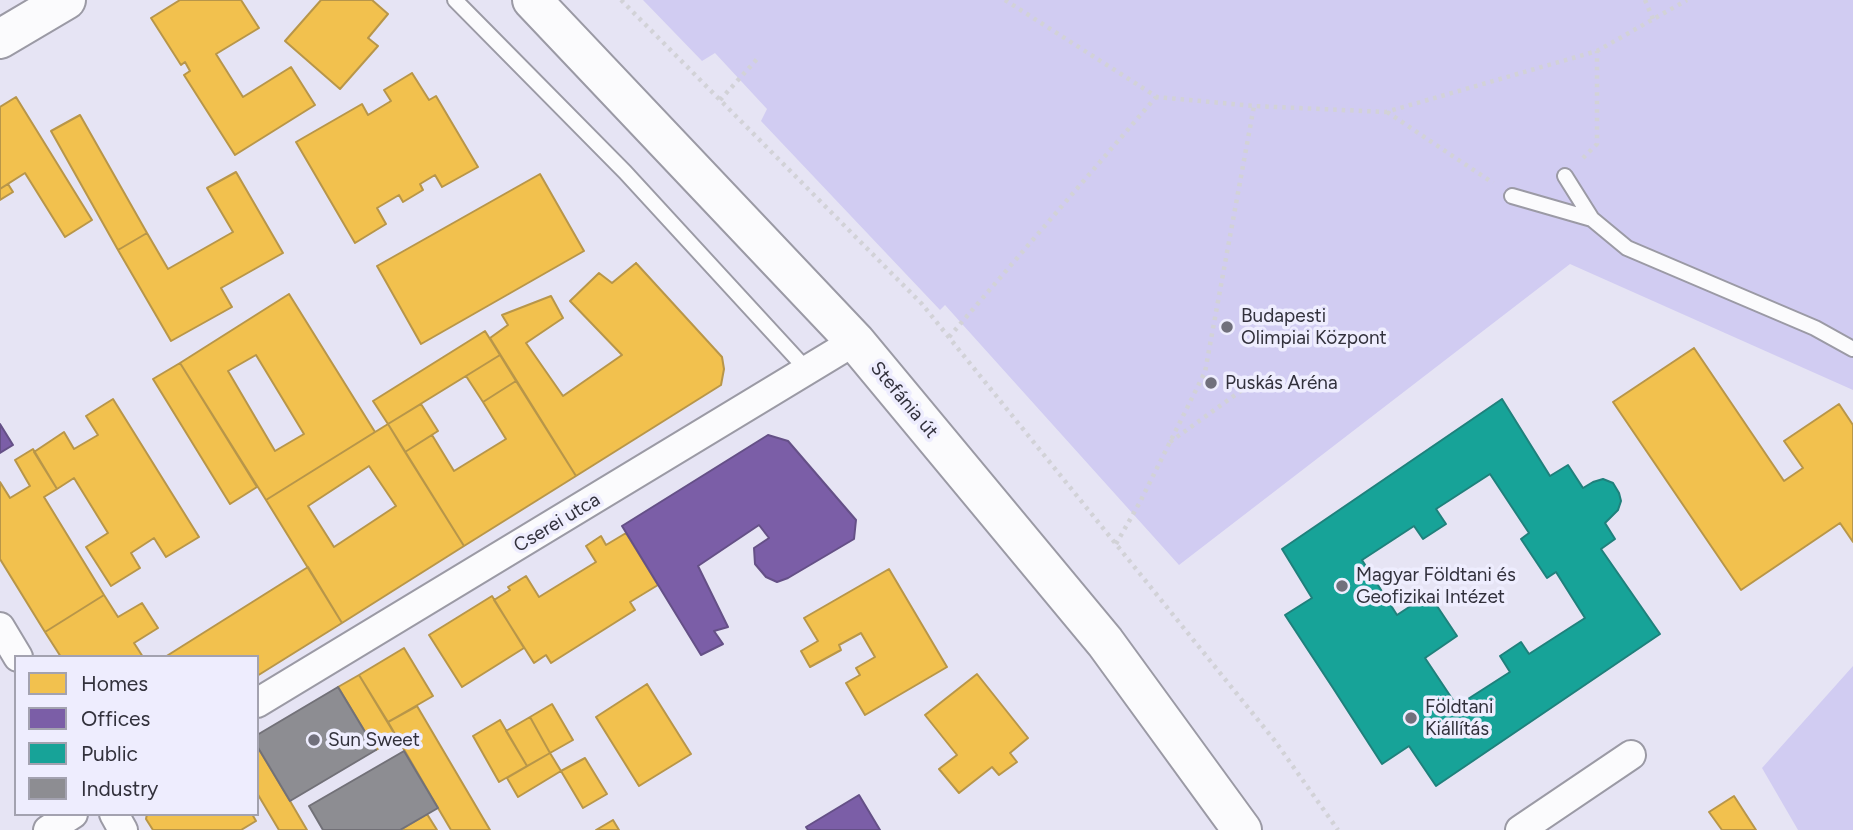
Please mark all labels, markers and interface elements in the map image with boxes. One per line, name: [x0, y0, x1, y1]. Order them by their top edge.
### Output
place label: Budapesti Olimpiai Központ: [1241, 305, 1387, 349]
marker: Budapesti Olimpiai Központ: [1219, 319, 1235, 335]
street label: Stefánia út: [865, 357, 943, 443]
place label: Puskás Aréna: [1225, 372, 1338, 394]
marker: Puskás Aréna: [1203, 375, 1219, 391]
street label: Cserei utca: [510, 488, 604, 558]
place label: Magyar Földtani és Geofizikai Intézet: [1356, 564, 1516, 608]
marker: Magyar Földtani és Geofizikai Intézet: [1334, 578, 1350, 594]
legend: [14, 655, 259, 816]
text: Homes: [81, 671, 148, 696]
place label: Földtani Kiállítás: [1425, 696, 1493, 740]
text: Offices: [81, 706, 150, 731]
marker: Földtani Kiállítás: [1403, 710, 1419, 726]
place label: Sun Sweet: [328, 729, 420, 751]
marker: Sun Sweet: [306, 732, 322, 748]
text: Public: [81, 741, 138, 766]
text: Industry: [81, 776, 158, 801]

